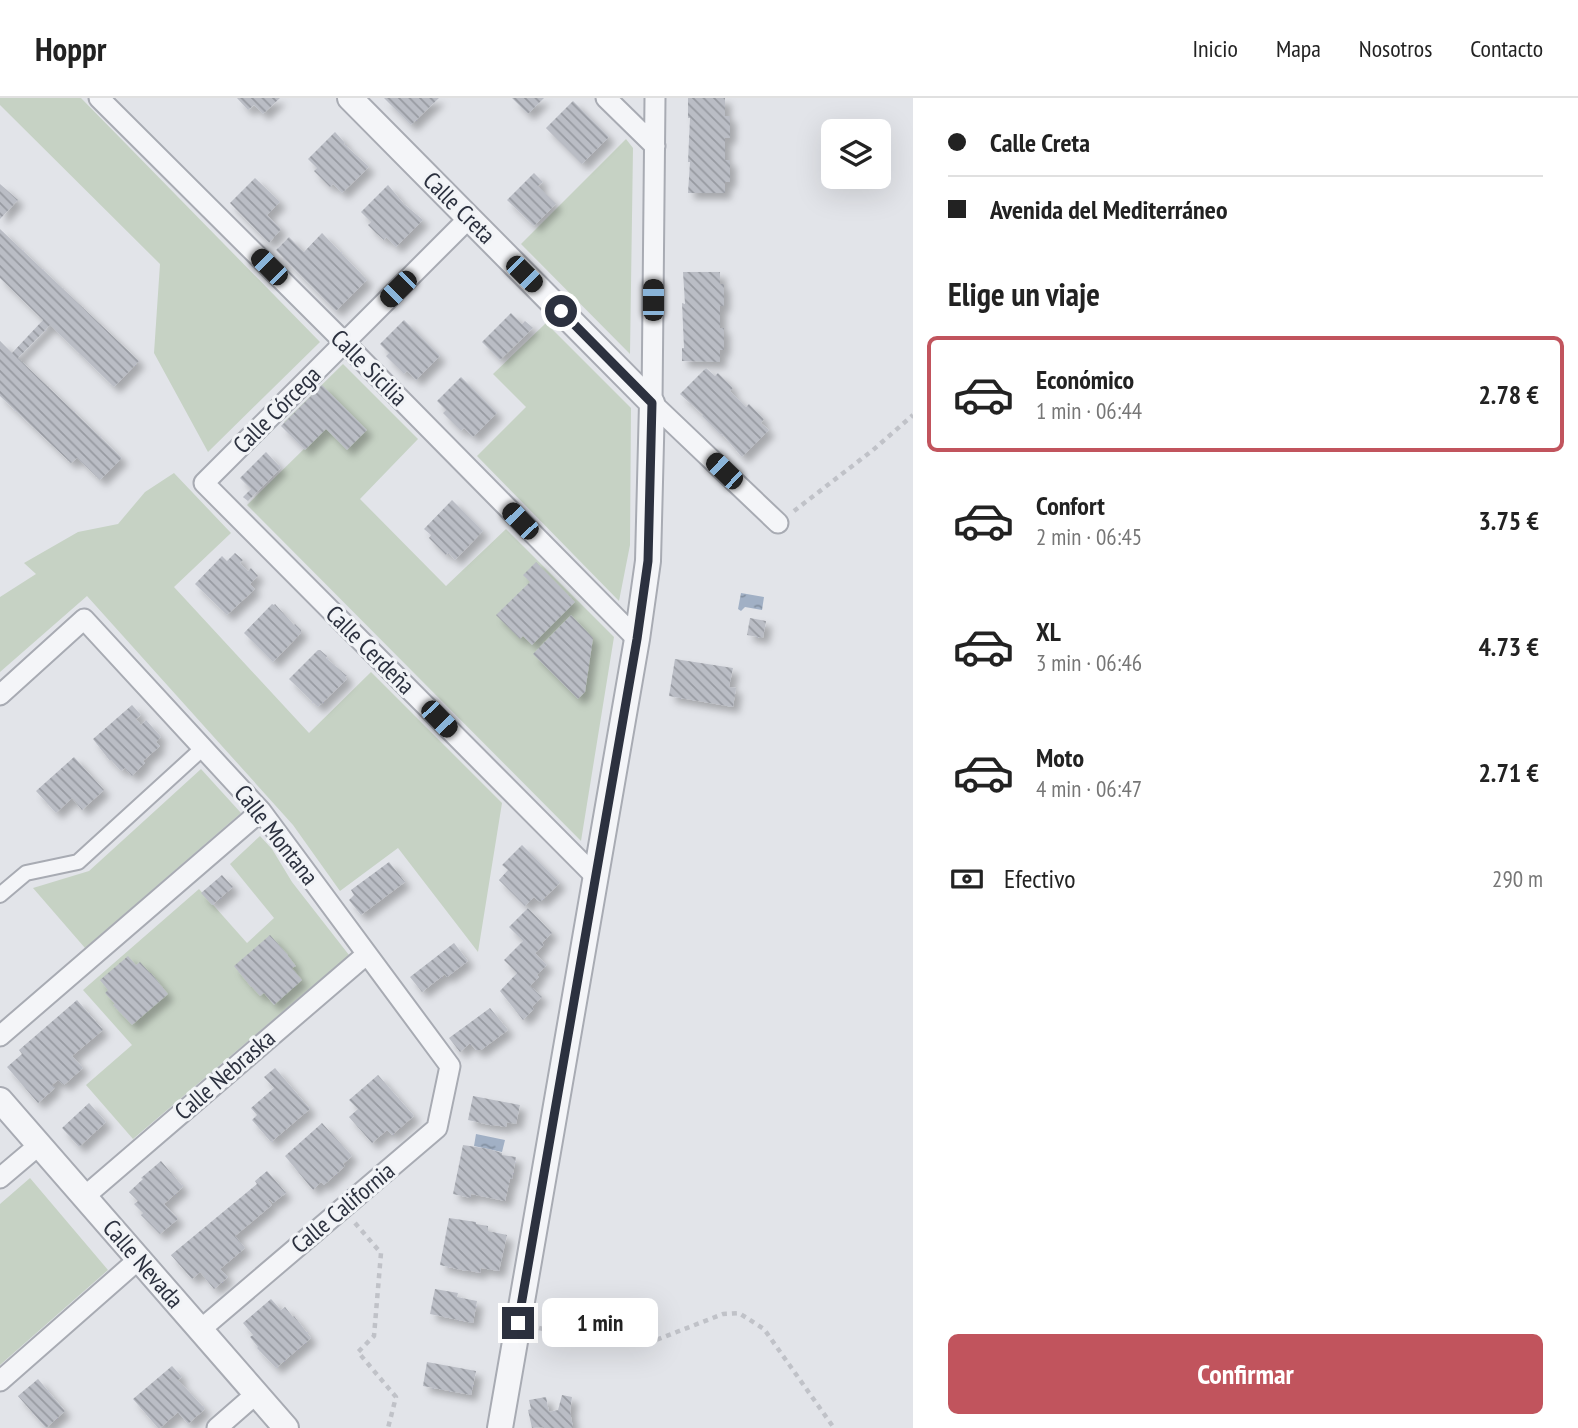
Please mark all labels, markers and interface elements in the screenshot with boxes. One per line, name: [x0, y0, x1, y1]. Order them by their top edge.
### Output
text: Hoppr: [35, 27, 106, 70]
text: Inicio: [1192, 33, 1238, 64]
text: Mapa: [1276, 33, 1321, 64]
text: Nosotros: [1359, 33, 1432, 64]
text: Contacto: [1470, 33, 1543, 64]
map controls: [821, 119, 891, 189]
button: layers: [821, 119, 891, 189]
text: Calle Creta: [990, 126, 1090, 159]
street label: Calle Creta: [417, 165, 502, 250]
text: Avenida del Mediterráneo: [990, 193, 1227, 226]
car: [247, 245, 292, 289]
car: [502, 252, 547, 296]
car: [376, 267, 421, 311]
text: Elige un viaje: [948, 273, 1100, 315]
car: [643, 279, 664, 321]
route start: [545, 295, 577, 327]
street label: Calle Sicilia: [324, 323, 414, 413]
street label: Calle Córcega: [226, 359, 327, 460]
icon: car: [952, 363, 1015, 426]
text: Económico: [1036, 363, 1134, 396]
text: 2.78 €: [1478, 378, 1539, 411]
text: 1 min · 06:44: [1036, 396, 1142, 425]
car: [702, 449, 747, 493]
icon: car: [952, 489, 1015, 552]
text: Confort: [1036, 489, 1105, 522]
car: [498, 499, 543, 543]
text: 3.75 €: [1478, 504, 1539, 537]
text: 2 min · 06:45: [1036, 522, 1142, 551]
street label: Calle Cerdeña: [319, 598, 422, 701]
icon: car: [952, 615, 1015, 678]
text: XL: [1036, 615, 1061, 648]
text: 4.73 €: [1478, 630, 1539, 663]
text: 3 min · 06:46: [1036, 648, 1142, 677]
car: [417, 697, 462, 741]
icon: car: [952, 741, 1015, 804]
text: Moto: [1036, 741, 1084, 774]
text: 2.71 €: [1478, 756, 1539, 789]
text: 4 min · 06:47: [1036, 774, 1142, 803]
street label: Calle Montana: [228, 778, 325, 891]
icon: cash: [948, 860, 986, 898]
text: Efectivo: [1004, 862, 1076, 895]
text: 290 m: [1492, 864, 1543, 893]
street label: Calle Nebraska: [168, 1023, 281, 1127]
street label: Calle California: [285, 1155, 401, 1260]
street label: Calle Nevada: [96, 1213, 190, 1315]
callout: 1 min: [542, 1298, 658, 1348]
route end: [502, 1307, 534, 1339]
text: 1 min: [577, 1308, 623, 1337]
button: Confirmar: [948, 1334, 1543, 1414]

